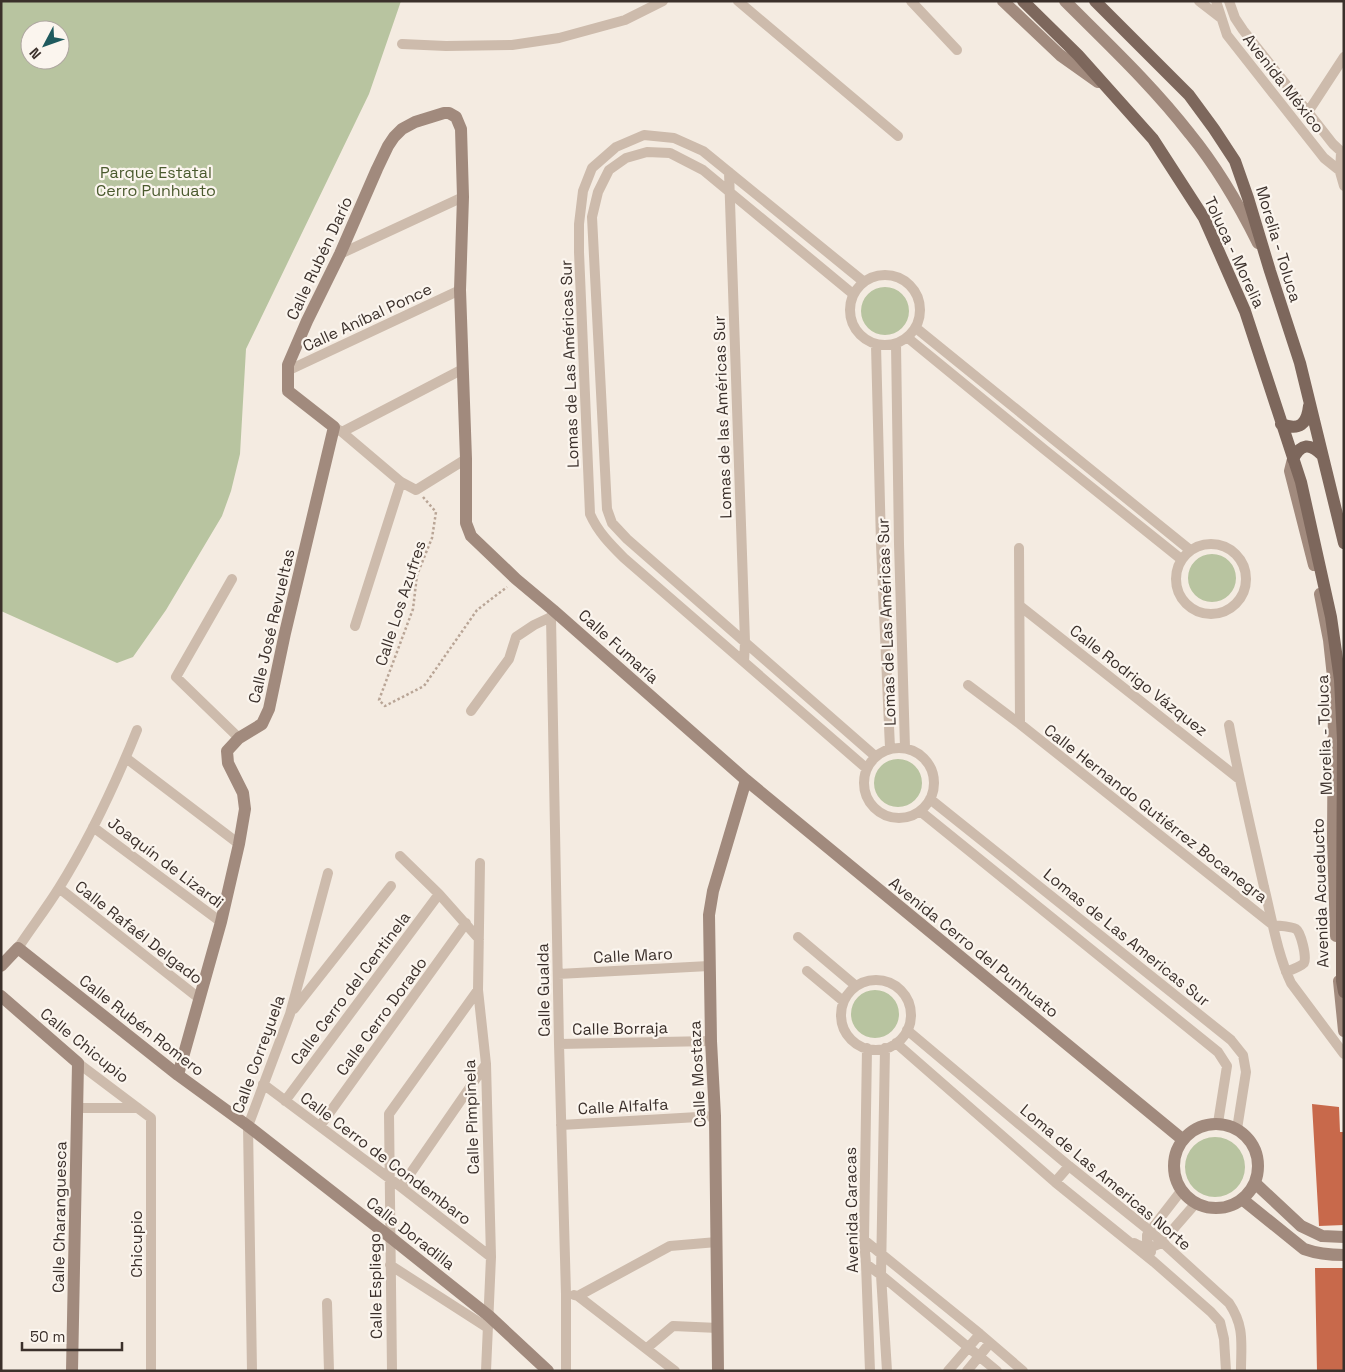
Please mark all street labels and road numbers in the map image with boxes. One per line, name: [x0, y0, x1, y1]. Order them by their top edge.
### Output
street label: Avenida México: [1238, 29, 1329, 137]
street label: Morelia - Toluca: [1251, 184, 1306, 305]
street label: Calle Rubén Darío: [282, 193, 357, 323]
street label: Toluca - Morelia: [1200, 193, 1270, 311]
street label: Lomas de Las Américas Sur: [555, 260, 584, 468]
street label: Calle Aníbal Ponce: [299, 278, 435, 357]
street label: Lomas de las Américas Sur: [708, 315, 737, 519]
street label: Lomas de Las Américas Sur: [872, 518, 901, 726]
street label: Calle Los Azufres: [370, 538, 431, 669]
street label: Calle José Revueltas: [244, 547, 299, 705]
street label: Calle Fumaría: [574, 605, 663, 688]
street label: Calle Rodrigo Vázquez: [1065, 620, 1212, 741]
street label: Morelia - Toluca: [1312, 674, 1337, 795]
street label: Calle Hernando Gutiérrez Bocanegra: [1040, 719, 1272, 907]
street label: Joaquín de Lizardi: [104, 812, 228, 913]
street label: Avenida Acueducto: [1307, 818, 1334, 968]
street label: Lomas de Las Americas Sur: [1039, 864, 1214, 1011]
street label: Avenida Cerro del Punhuato: [884, 872, 1063, 1022]
street label: Calle Rafaél Delgado: [71, 876, 207, 989]
street label: Calle Cerro del Centinela: [286, 907, 415, 1069]
street label: Calle Gualda: [532, 943, 555, 1037]
street label: Calle Maro: [593, 943, 673, 968]
street label: Calle Cerro Dorado: [331, 953, 432, 1080]
street label: Calle Rubén Romero: [75, 970, 209, 1081]
street label: Calle Correyuela: [227, 992, 290, 1116]
street label: Calle Chicupio: [36, 1003, 133, 1088]
street label: Calle Borraja: [572, 1017, 668, 1040]
street label: Calle Mostaza: [684, 1020, 711, 1128]
street label: Calle Pimpinela: [459, 1059, 484, 1175]
street label: Calle Cerro de Condembaro: [296, 1087, 475, 1230]
street label: Calle Alfalfa: [577, 1094, 669, 1119]
street label: Loma de Las Americas Norte: [1016, 1099, 1196, 1255]
street label: Calle Charanguesca: [48, 1141, 71, 1293]
street label: Avenida Caracas: [840, 1147, 863, 1273]
street label: Calle Doradilla: [362, 1192, 459, 1275]
street label: Chicupio: [126, 1210, 147, 1278]
street label: Calle Espliego: [364, 1233, 387, 1339]

